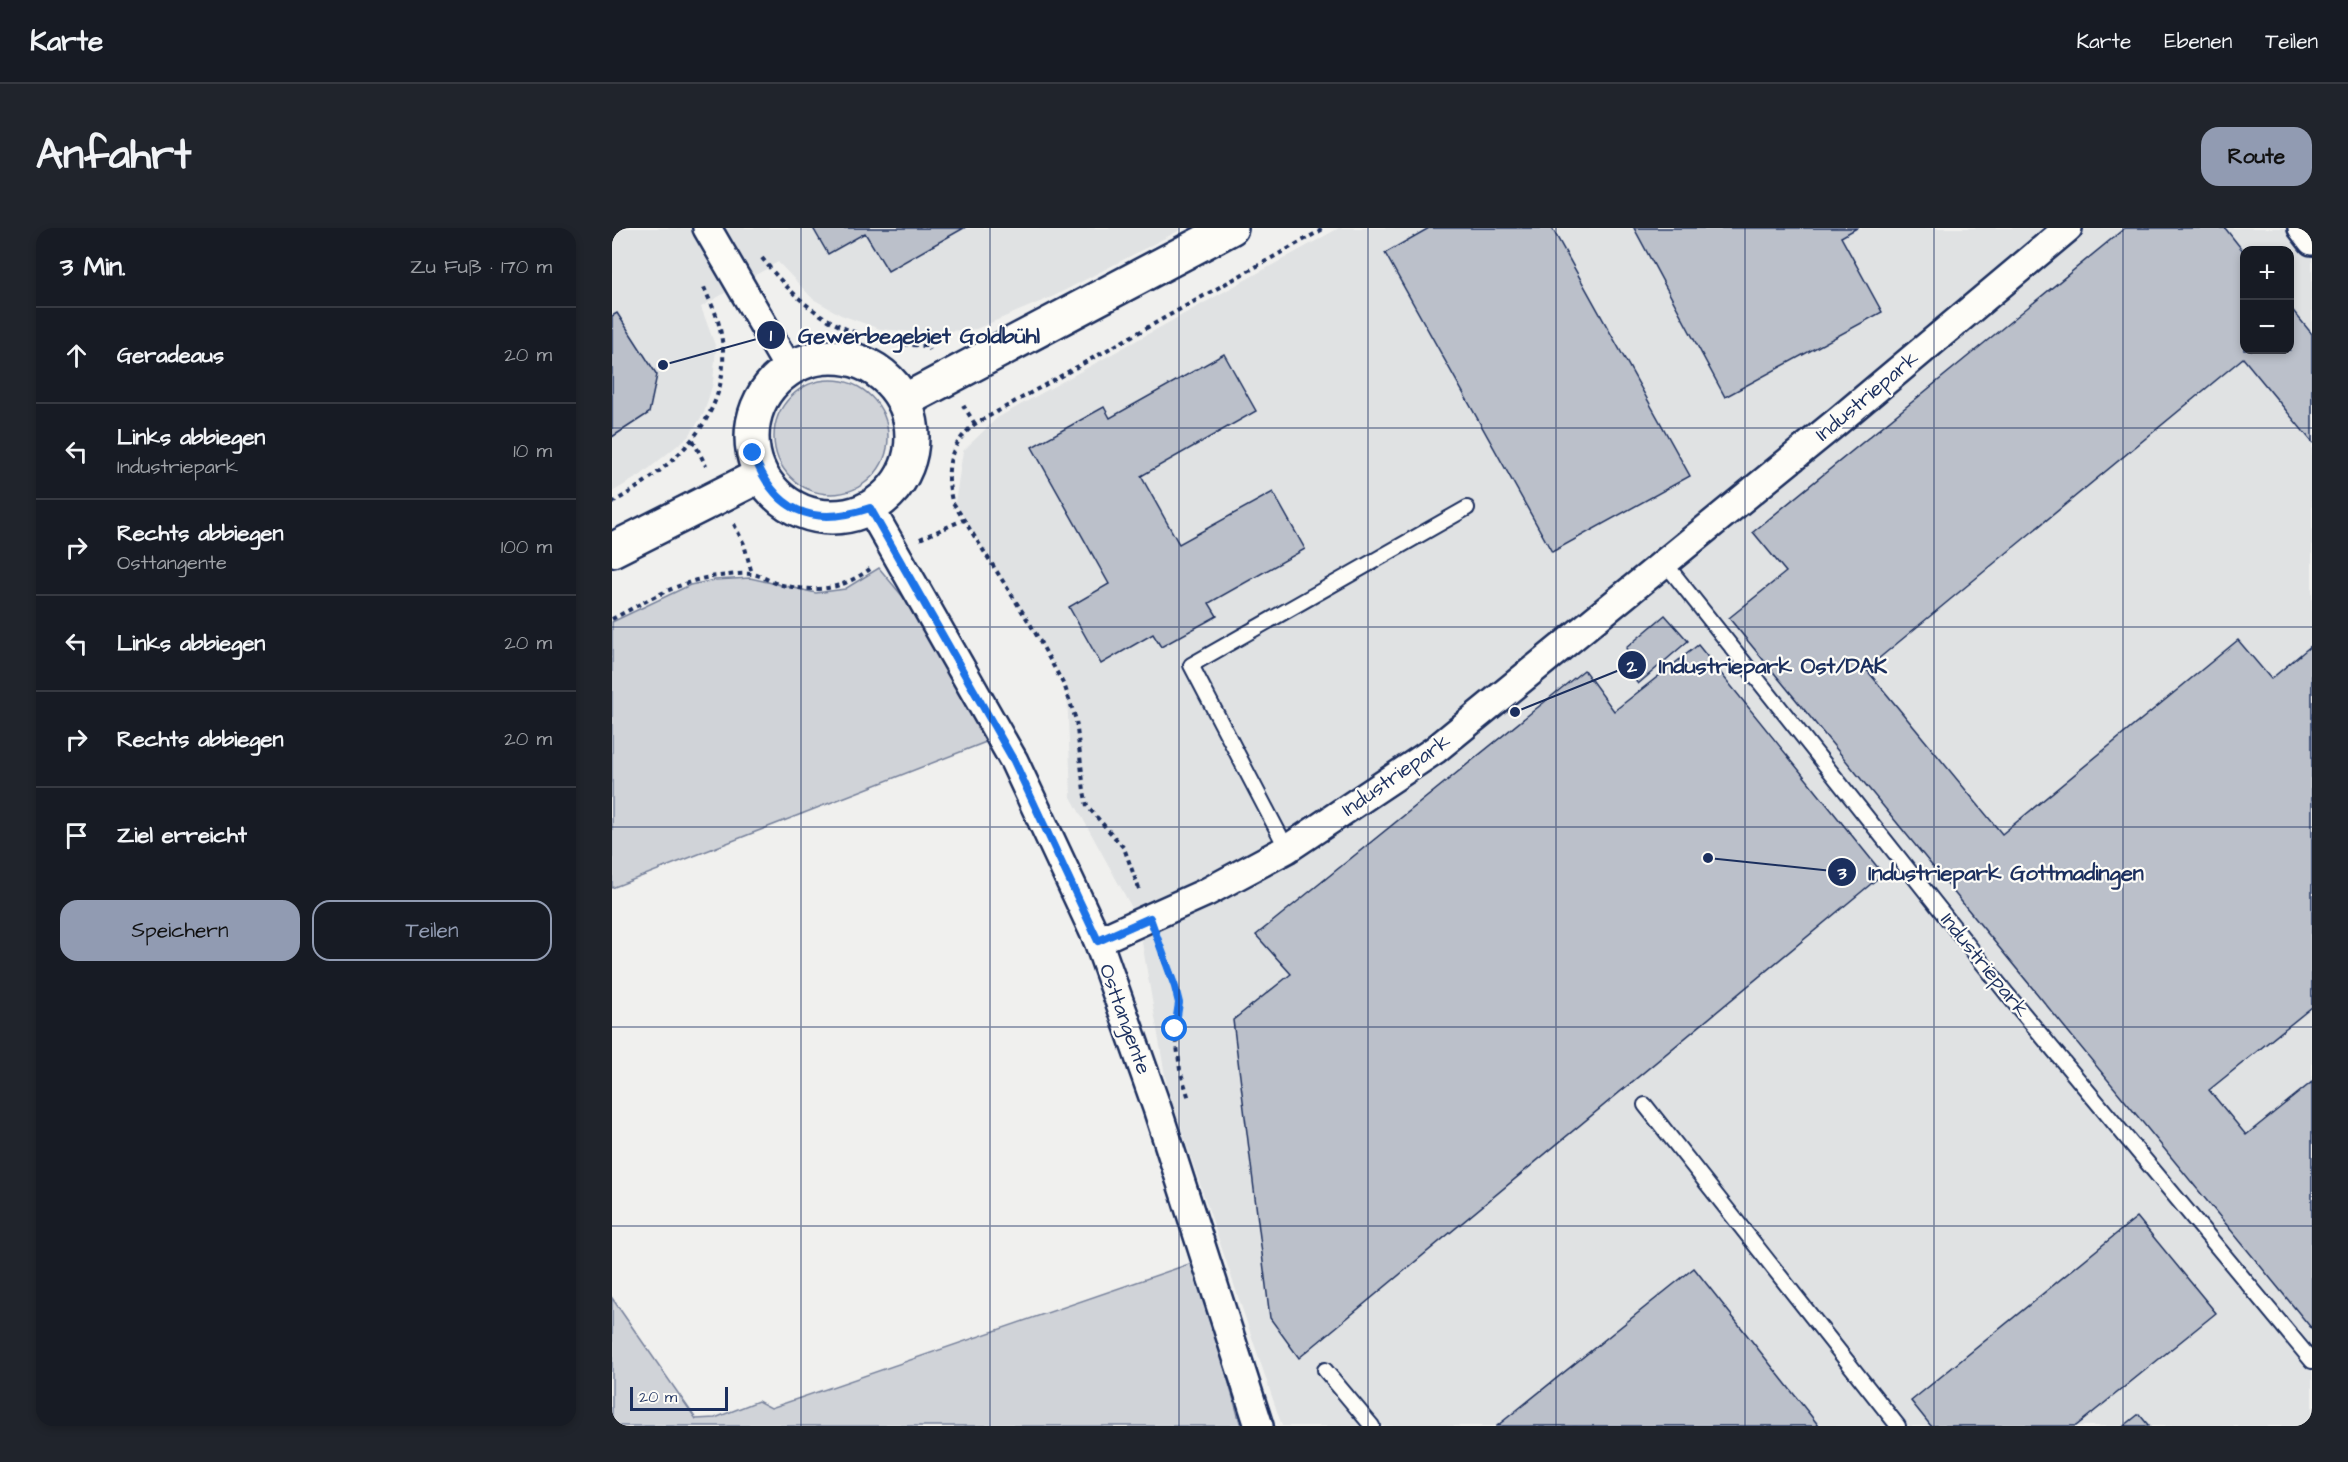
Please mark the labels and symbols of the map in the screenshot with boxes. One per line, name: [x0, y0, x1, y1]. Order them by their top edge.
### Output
callout: Gewerbegebiet Goldbühl: [756, 315, 1052, 355]
text: Gewerbegebiet Goldbühl: [798, 321, 1041, 353]
text: 1: [770, 323, 773, 348]
street label: Industriepark: [1809, 344, 1926, 449]
route end: [739, 439, 765, 465]
callout: Industriepark Ost/DAK: [1617, 645, 1899, 685]
text: Industriepark Ost/DAK: [1659, 651, 1888, 682]
text: 2: [1626, 654, 1638, 679]
street label: Industriepark: [1336, 727, 1457, 824]
callout: Industriepark Gottmadingen: [1827, 852, 2156, 892]
text: Industriepark Gottmadingen: [1868, 858, 2144, 890]
text: 3: [1836, 861, 1847, 886]
street label: Industriepark: [1933, 906, 2036, 1024]
street label: Osttangente: [1090, 960, 1158, 1079]
route start: [1161, 1015, 1187, 1041]
scale bar: [630, 1384, 728, 1412]

